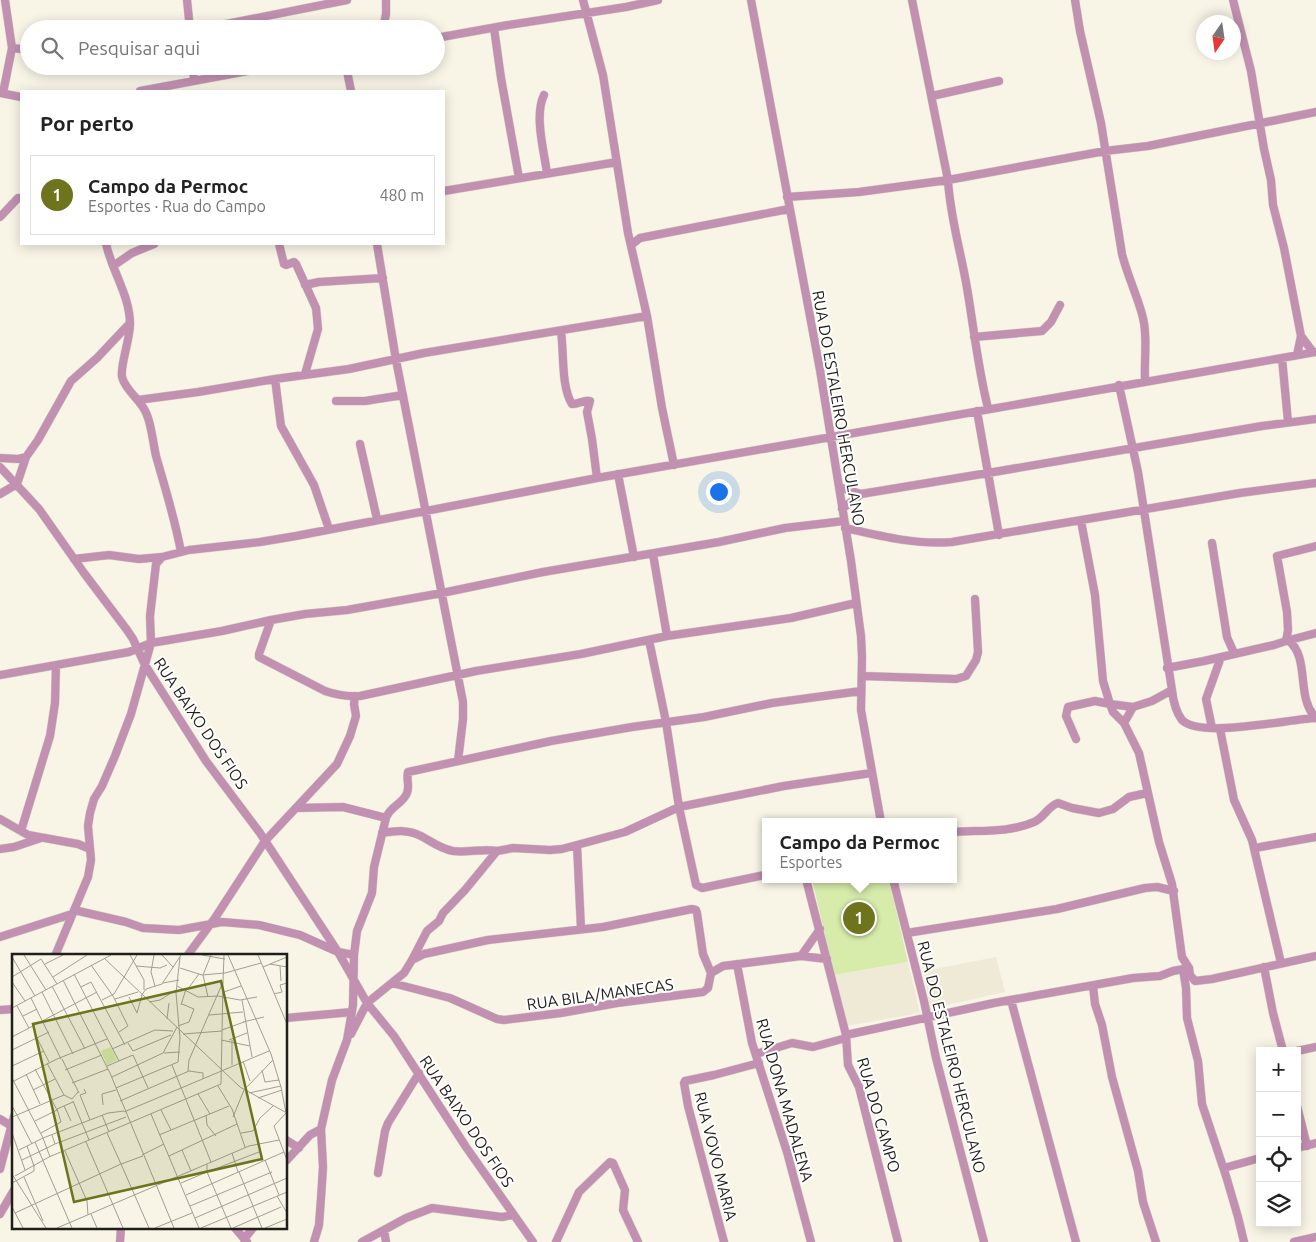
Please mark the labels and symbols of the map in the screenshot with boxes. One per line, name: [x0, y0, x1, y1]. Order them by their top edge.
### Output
north arrow: [1196, 15, 1241, 60]
street label: RUA DO ESTALEIRO HERCULANO: [809, 289, 869, 527]
your location: [706, 479, 732, 505]
street label: RUA BAIXO DOS FIOS: [150, 654, 252, 792]
pin: 1: [843, 899, 875, 937]
street label: RUA DO ESTALEIRO HERCULANO: [914, 939, 990, 1175]
inset map: [12, 954, 288, 1230]
street label: RUA BILA/MANECAS: [525, 975, 675, 1013]
street label: RUA DONA MADALENA: [753, 1016, 817, 1184]
street label: RUA BAIXO DOS FIOS: [416, 1052, 518, 1190]
street label: RUA DO CAMPO: [854, 1055, 904, 1175]
street label: RUA VOVO MARIA: [691, 1090, 741, 1223]

